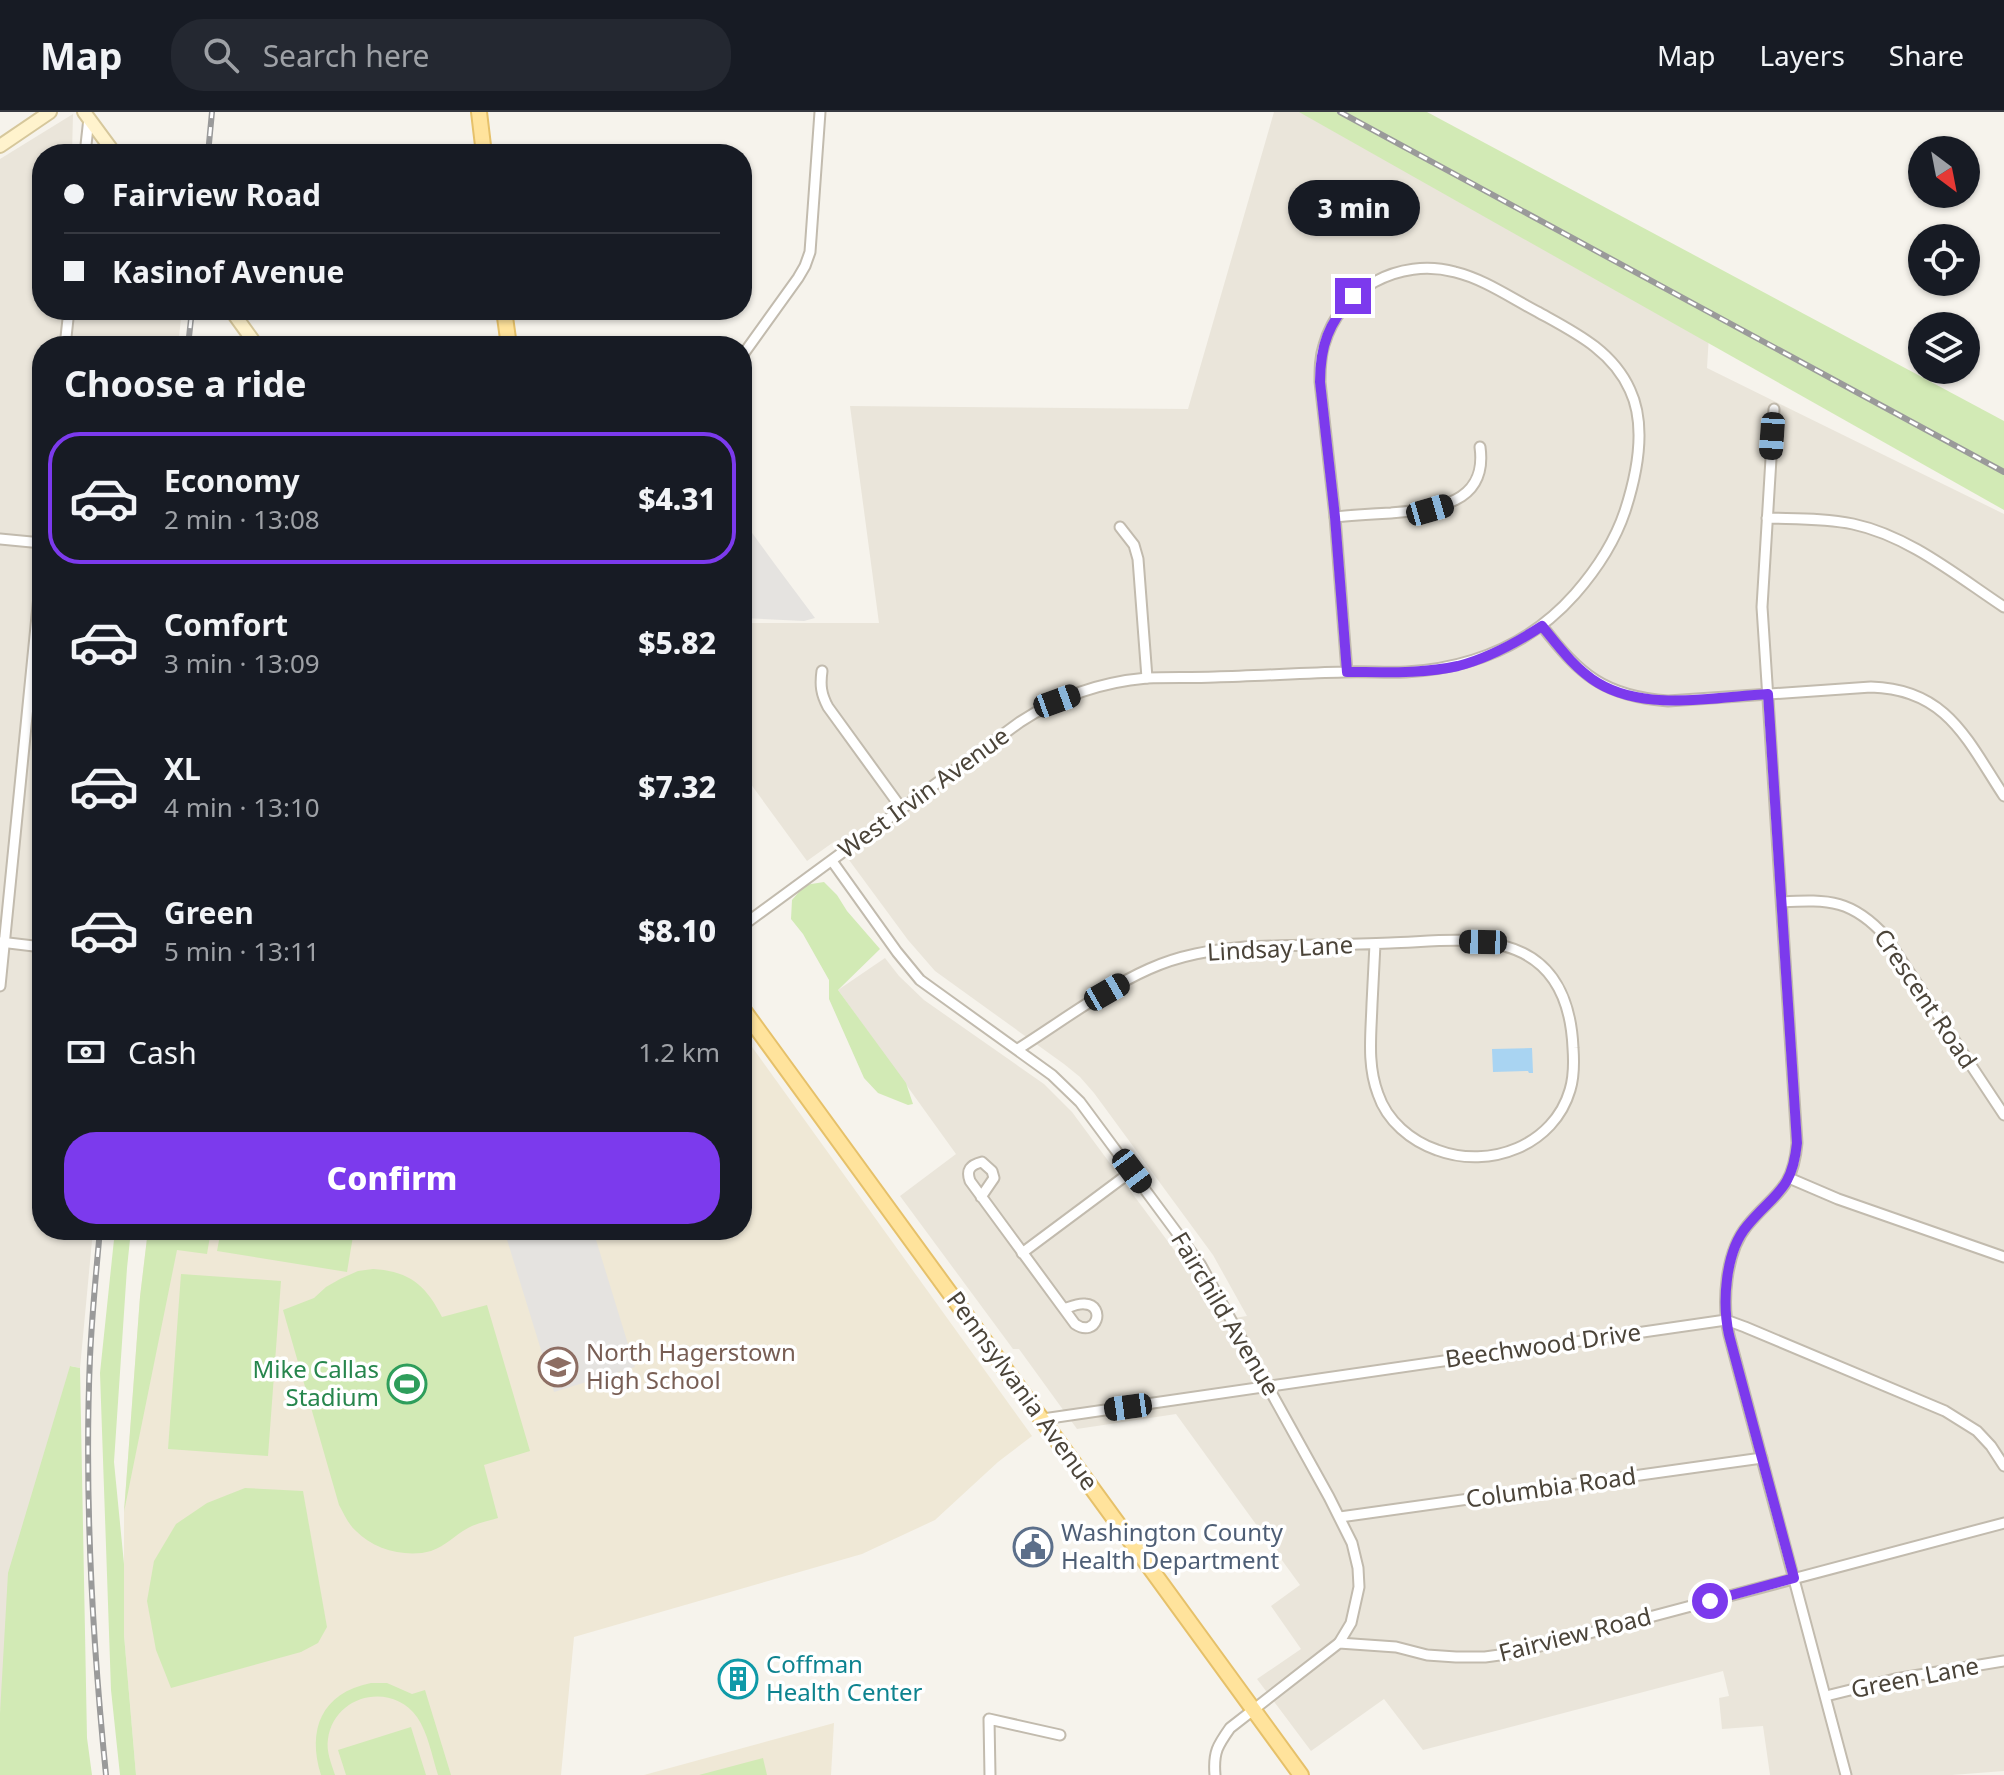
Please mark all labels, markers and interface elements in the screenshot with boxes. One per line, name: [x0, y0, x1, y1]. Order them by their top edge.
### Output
search box: [171, 19, 731, 91]
text: Map: [40, 29, 123, 81]
icon: search: [199, 33, 243, 77]
text: Search here: [263, 35, 430, 76]
text: Map: [1657, 36, 1715, 74]
text: Layers: [1759, 36, 1845, 74]
text: Share: [1889, 36, 1964, 74]
north arrow: [1908, 136, 1980, 208]
map controls: [1908, 136, 1980, 384]
text: Fairview Road: [112, 174, 321, 215]
callout: 3 min: [1287, 180, 1419, 236]
text: 3 min: [1318, 190, 1390, 226]
button: locate: [1908, 224, 1980, 296]
text: Kasinof Avenue: [112, 251, 344, 292]
route end: [1335, 278, 1371, 314]
button: layers: [1908, 312, 1980, 384]
text: Choose a ride: [64, 359, 306, 408]
car: [1758, 411, 1786, 461]
text: Economy: [164, 460, 300, 501]
icon: car: [68, 462, 140, 534]
text: $4.31: [638, 478, 716, 519]
car: [1404, 492, 1456, 528]
text: 2 min · 13:08: [164, 501, 320, 537]
text: Comfort: [164, 604, 288, 645]
icon: car: [68, 606, 140, 678]
text: $5.82: [638, 622, 716, 663]
text: 3 min · 13:09: [164, 645, 320, 681]
car: [1030, 682, 1084, 720]
street label: West Irvin Avenue: [831, 719, 1015, 865]
text: XL: [164, 748, 201, 789]
icon: car: [68, 750, 140, 822]
text: $7.32: [638, 766, 716, 807]
text: 4 min · 13:10: [164, 789, 320, 825]
text: Green: [164, 892, 254, 933]
icon: car: [68, 894, 140, 966]
text: $8.10: [638, 910, 716, 951]
street label: Crescent Road: [1867, 922, 1985, 1075]
street label: Lindsay Lane: [1206, 927, 1354, 968]
car: [1459, 930, 1507, 954]
text: 5 min · 13:11: [164, 933, 320, 969]
car: [1080, 970, 1134, 1014]
icon: cash: [64, 1030, 108, 1074]
text: Cash: [128, 1032, 197, 1073]
text: 1.2 km: [638, 1034, 720, 1070]
button: Confirm: [64, 1132, 720, 1224]
car: [1108, 1145, 1156, 1197]
street label: Fairchild Avenue: [1164, 1225, 1288, 1401]
street label: Pennsylvania Avenue: [940, 1284, 1107, 1496]
street label: Beechwood Drive: [1443, 1314, 1643, 1375]
place label: North Hagerstown High School: [586, 1335, 796, 1396]
school or university icon: North Hagerstown High School: [537, 1346, 579, 1388]
place label: Mike Callas Stadium: [252, 1352, 379, 1413]
sports icon: Mike Callas Stadium: [386, 1363, 428, 1405]
car: [1103, 1392, 1153, 1422]
street label: Columbia Road: [1464, 1458, 1638, 1515]
place label: Washington County Health Department: [1061, 1515, 1284, 1576]
public building icon: Washington County Health Department: [1012, 1526, 1054, 1568]
route start: [1692, 1583, 1728, 1619]
street label: Fairview Road: [1495, 1599, 1654, 1668]
place label: Coffman Health Center: [766, 1647, 922, 1708]
street label: Green Lane: [1848, 1648, 1981, 1705]
building icon: Coffman Health Center: [717, 1658, 759, 1700]

